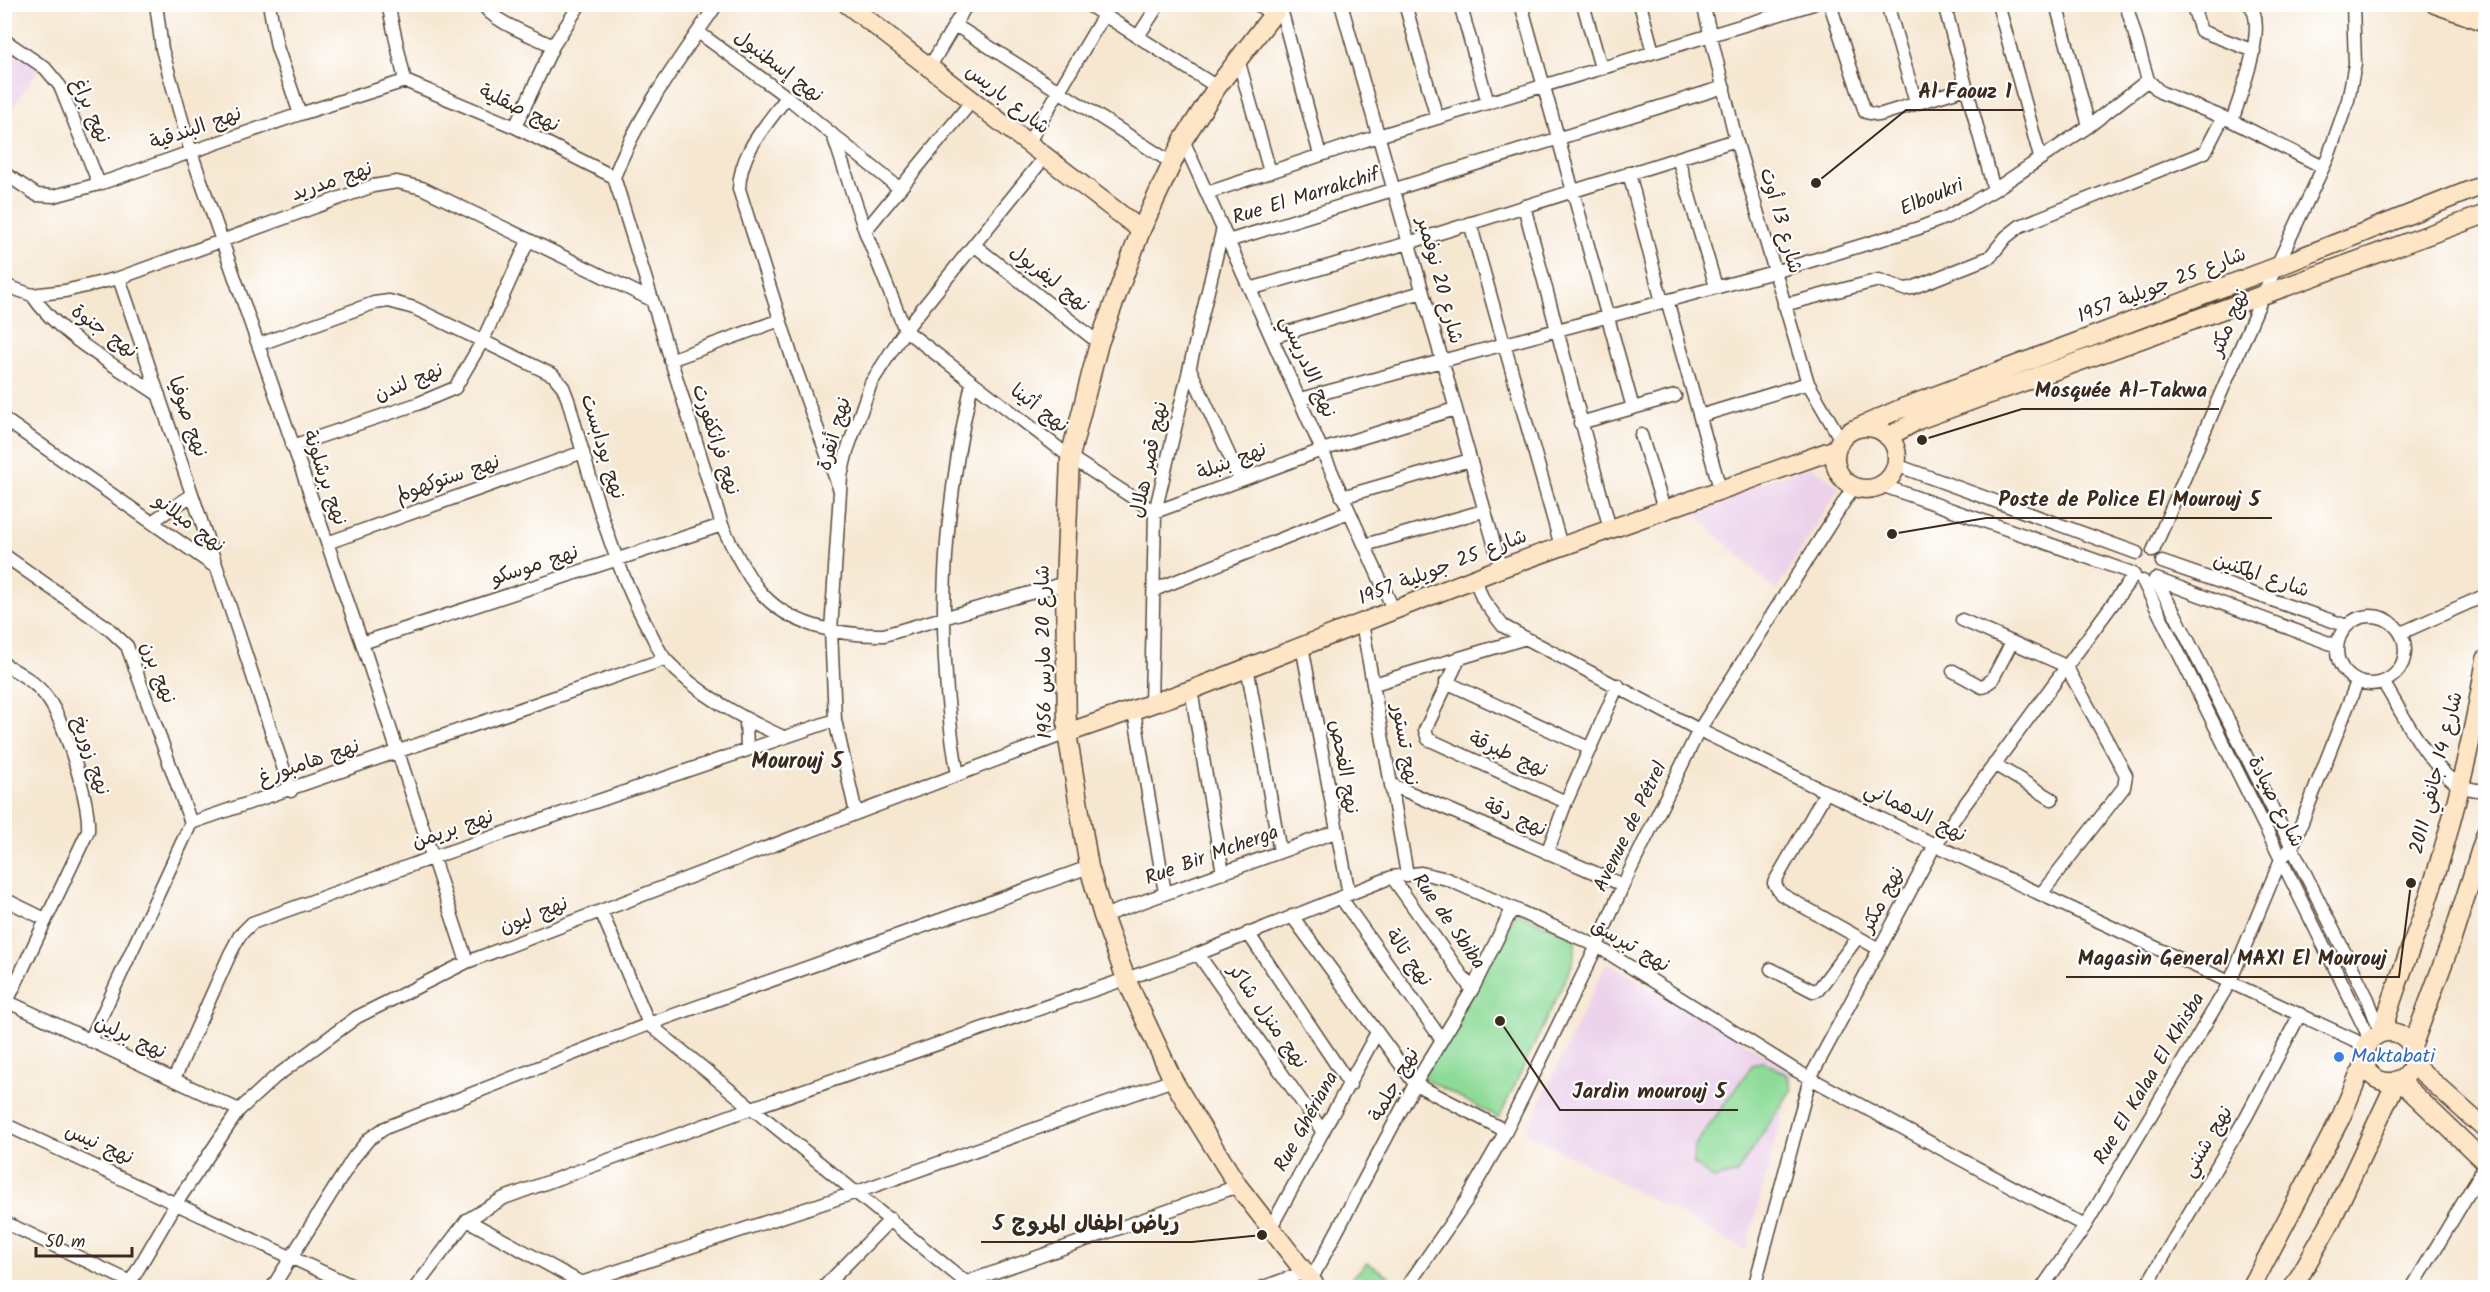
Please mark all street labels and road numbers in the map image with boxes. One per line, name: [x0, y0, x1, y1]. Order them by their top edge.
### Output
street label: نهج إسطنبول: [726, 22, 830, 112]
street label: شارع باريس: [958, 57, 1056, 143]
street label: نهج براغ: [61, 73, 119, 149]
street label: نهج صقلية: [473, 76, 565, 142]
street label: نهج البندقية: [146, 98, 246, 160]
street label: نهج مدريد: [287, 153, 377, 211]
street label: Rue El Marrakchif: [1229, 159, 1386, 235]
street label: شارع 13 أوت: [1750, 164, 1810, 278]
street label: Elboukri: [1895, 170, 1970, 226]
street label: شارع 20 نوفمبر: [1406, 212, 1471, 348]
street label: نهج ليفربول: [1002, 237, 1096, 321]
street label: شارع 25 جويلية 1957: [2073, 239, 2251, 333]
street label: نهج مكثر: [2201, 284, 2259, 364]
street label: نهج جنوة: [64, 297, 144, 367]
street label: نهج الادريسي: [1270, 310, 1344, 424]
street label: نهج لندن: [370, 355, 448, 411]
street label: نهج صوفيا: [158, 372, 216, 462]
street label: نهج أثينا: [1003, 376, 1075, 442]
street label: نهج فرانكفورت: [682, 380, 748, 500]
street label: نهج بودابست: [571, 390, 633, 504]
street label: نهج أنقرة: [809, 393, 861, 475]
street label: نهج قصر هلال: [1122, 399, 1178, 521]
street label: نهج برشلونة: [293, 426, 355, 530]
street label: نهج بنبلة: [1192, 434, 1272, 490]
street label: نهج ستوكهولم: [391, 446, 505, 512]
street label: نهج ميلانو: [145, 485, 232, 562]
street label: شارع 25 جويلية 1957: [1354, 521, 1532, 615]
street label: نهج موسكو: [485, 537, 583, 596]
street label: شارع المكنين: [2209, 545, 2313, 607]
street label: شارع 20 مارس 1956: [1027, 565, 1063, 739]
street label: نهج برن: [130, 637, 184, 709]
street label: شارع 14 جانفي 2011: [2401, 688, 2473, 858]
street label: نهج تستور: [1381, 700, 1427, 789]
street label: نهج زوريخ: [62, 712, 118, 800]
street label: نهج الفحص: [1319, 717, 1367, 817]
street label: نهج طبرقة: [1463, 723, 1553, 787]
street label: نهج هامبورغ: [254, 731, 364, 795]
street label: شارع صيادة: [2238, 750, 2312, 854]
street label: Avenue de Pétrel: [1586, 756, 1677, 898]
street label: نهج الدهماني: [1858, 774, 1972, 852]
street label: نهج دقة: [1478, 790, 1552, 846]
street label: نهج بريمن: [408, 801, 498, 859]
street label: Rue Bir Mcherga: [1141, 817, 1283, 895]
street label: نهج مكثر: [1851, 861, 1914, 941]
street label: Rue de Sbiba: [1403, 867, 1493, 977]
street label: نهج ليون: [495, 888, 573, 944]
street label: نهج تبرسق: [1584, 910, 1676, 982]
street label: نهج تالة: [1376, 922, 1440, 994]
street label: نهج منزل شاكر: [1218, 956, 1315, 1076]
street label: Rue El Kalaa El Khisba: [2086, 987, 2214, 1171]
street label: نهج برلين: [89, 1007, 171, 1069]
street label: نهج جلمة: [1361, 1042, 1429, 1128]
street label: Rue Ghériana: [1266, 1066, 1348, 1178]
street label: نهج شنني: [2174, 1100, 2242, 1184]
street label: نهج نيس: [59, 1116, 139, 1174]

